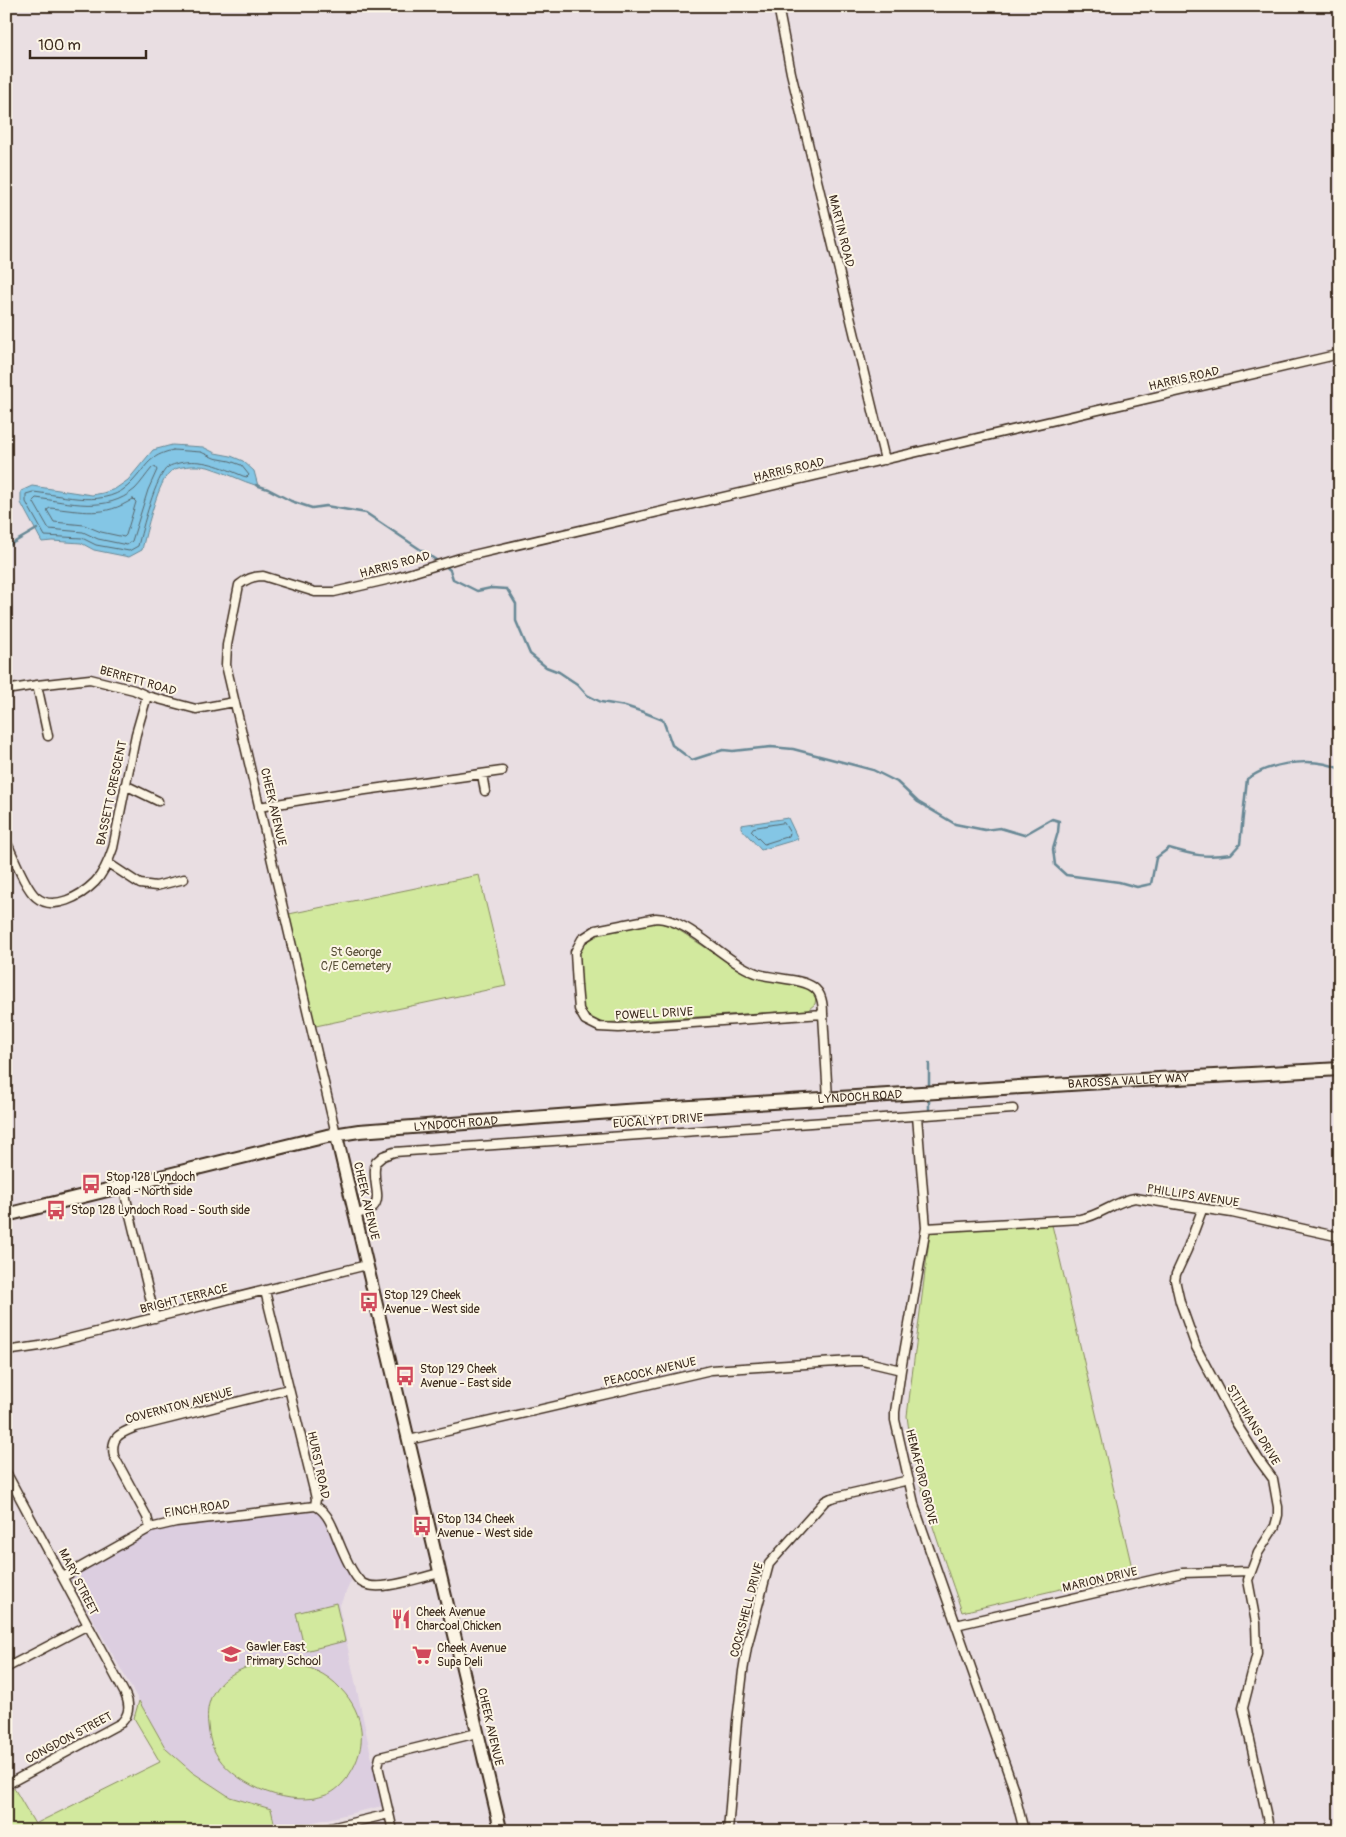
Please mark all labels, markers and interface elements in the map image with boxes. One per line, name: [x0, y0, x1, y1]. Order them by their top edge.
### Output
scale bar: [30, 28, 146, 60]
text: 100 m: [38, 36, 81, 55]
street label: MARTIN ROAD: [825, 193, 857, 269]
street label: HARRIS ROAD: [1147, 363, 1221, 394]
street label: HARRIS ROAD: [752, 454, 826, 485]
street label: HARRIS ROAD: [358, 548, 432, 582]
street label: BERRETT ROAD: [98, 663, 178, 699]
street label: BASSETT CRESCENT: [94, 739, 131, 847]
street label: CHEEK AVENUE: [257, 767, 289, 847]
park label: St George C/E Cemetery: [321, 945, 391, 974]
street label: POWELL DRIVE: [615, 1004, 693, 1024]
street label: BAROSSA VALLEY WAY: [1067, 1070, 1189, 1092]
street label: LYNDOCH ROAD: [817, 1087, 903, 1107]
street label: EUCALYPT DRIVE: [612, 1110, 704, 1132]
street label: LYNDOCH ROAD: [413, 1113, 499, 1134]
street label: CHEEK AVENUE: [350, 1161, 382, 1241]
place label: Stop 128 Lyndoch Road - North side: [106, 1170, 196, 1199]
bus stop icon: Stop 128 Lyndoch Road - North side: [80, 1173, 102, 1195]
street label: PHILLIPS AVENUE: [1146, 1181, 1240, 1211]
bus stop icon: Stop 128 Lyndoch Road - South side: [45, 1199, 67, 1221]
place label: Stop 128 Lyndoch Road - South side: [71, 1203, 250, 1218]
street label: BRIGHT TERRACE: [139, 1281, 229, 1317]
place label: Stop 129 Cheek Avenue - West side: [384, 1288, 480, 1317]
bus stop icon: Stop 129 Cheek Avenue - West side: [358, 1291, 380, 1313]
street label: PEACOCK AVENUE: [602, 1354, 698, 1390]
place label: Stop 129 Cheek Avenue - East side: [420, 1362, 511, 1391]
bus stop icon: Stop 129 Cheek Avenue - East side: [394, 1365, 416, 1387]
street label: STITHIANS DRIVE: [1223, 1382, 1283, 1468]
street label: COVERNTON AVENUE: [124, 1384, 234, 1428]
street label: HEMAFORD GROVE: [902, 1428, 940, 1526]
street label: HURST ROAD: [304, 1430, 333, 1501]
street label: FINCH ROAD: [163, 1497, 231, 1521]
place label: Stop 134 Cheek Avenue - West side: [437, 1512, 533, 1541]
bus stop icon: Stop 134 Cheek Avenue - West side: [411, 1515, 433, 1537]
street label: MARY STREET: [55, 1546, 101, 1618]
street label: COCKSHELL DRIVE: [727, 1561, 767, 1659]
street label: MARION DRIVE: [1061, 1564, 1139, 1596]
place label: Cheek Avenue Charcoal Chicken: [416, 1605, 502, 1634]
restaurant icon: Cheek Avenue Charcoal Chicken: [390, 1608, 412, 1630]
place label: Gawler East Primary School: [246, 1640, 321, 1669]
place label: Cheek Avenue Supa Deli: [437, 1641, 506, 1670]
school or university icon: Gawler East Primary School: [220, 1643, 242, 1665]
supermarket icon: Cheek Avenue Supa Deli: [411, 1644, 433, 1666]
street label: CHEEK AVENUE: [474, 1687, 506, 1767]
street label: CONGDON STREET: [23, 1709, 115, 1767]

